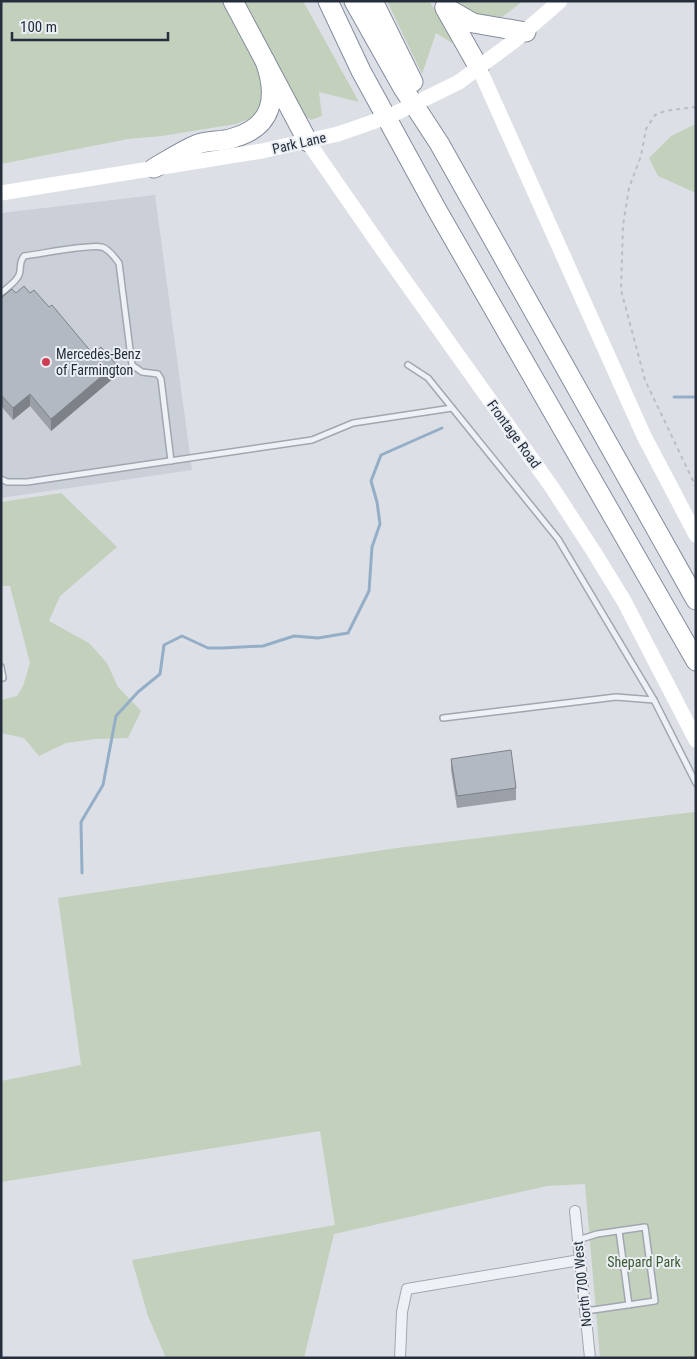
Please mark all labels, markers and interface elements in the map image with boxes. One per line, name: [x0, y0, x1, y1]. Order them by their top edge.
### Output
scale bar: [12, 10, 169, 42]
text: 100 m: [20, 18, 57, 36]
street label: Park Lane: [270, 129, 328, 157]
place label: Mercedes-Benz of Farmington: [56, 346, 141, 378]
marker: Mercedes-Benz of Farmington: [40, 356, 52, 368]
street label: Frontage Road: [484, 397, 544, 471]
street label: North 700 West: [570, 1240, 594, 1328]
park label: Shepard Park: [607, 1254, 681, 1270]

